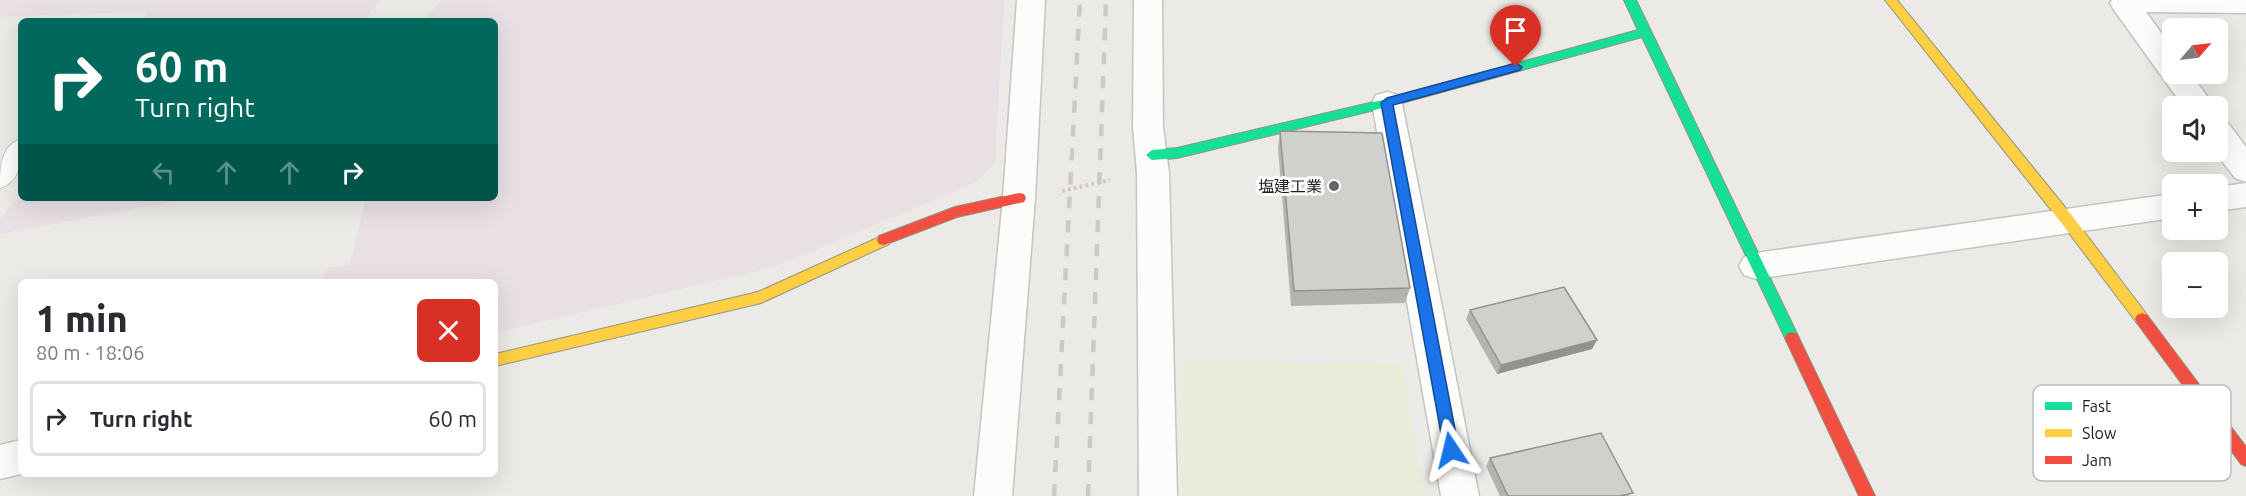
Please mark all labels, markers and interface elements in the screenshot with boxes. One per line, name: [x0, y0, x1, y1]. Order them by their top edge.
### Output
pin: [1490, 5, 1541, 67]
icon: arrive: [1499, 14, 1532, 47]
north arrow: [2162, 18, 2228, 84]
map controls: [2162, 18, 2228, 318]
icon: right: [36, 42, 114, 120]
text: 60 m: [135, 43, 229, 90]
text: Turn right: [135, 92, 255, 122]
button: sound: [2162, 96, 2228, 162]
icon: left: [147, 156, 180, 189]
icon: ahead: [210, 156, 243, 189]
icon: ahead: [273, 156, 306, 189]
icon: right: [336, 156, 369, 189]
button: +: [2162, 174, 2228, 240]
place label: 塩建工業: [1258, 177, 1322, 195]
marker: 塩建工業: [1327, 179, 1341, 193]
button: −: [2162, 252, 2228, 318]
text: 1 min: [36, 298, 128, 339]
button: close: [417, 299, 480, 362]
text: 80 m · 18:06: [36, 341, 145, 364]
legend: [2033, 385, 2231, 481]
text: Fast: [2082, 397, 2112, 415]
icon: right: [39, 402, 72, 435]
text: Turn right: [90, 406, 192, 431]
text: 60 m: [428, 406, 477, 431]
position arrow: [1419, 418, 1483, 482]
text: Slow: [2082, 424, 2117, 442]
text: Jam: [2082, 451, 2112, 469]

